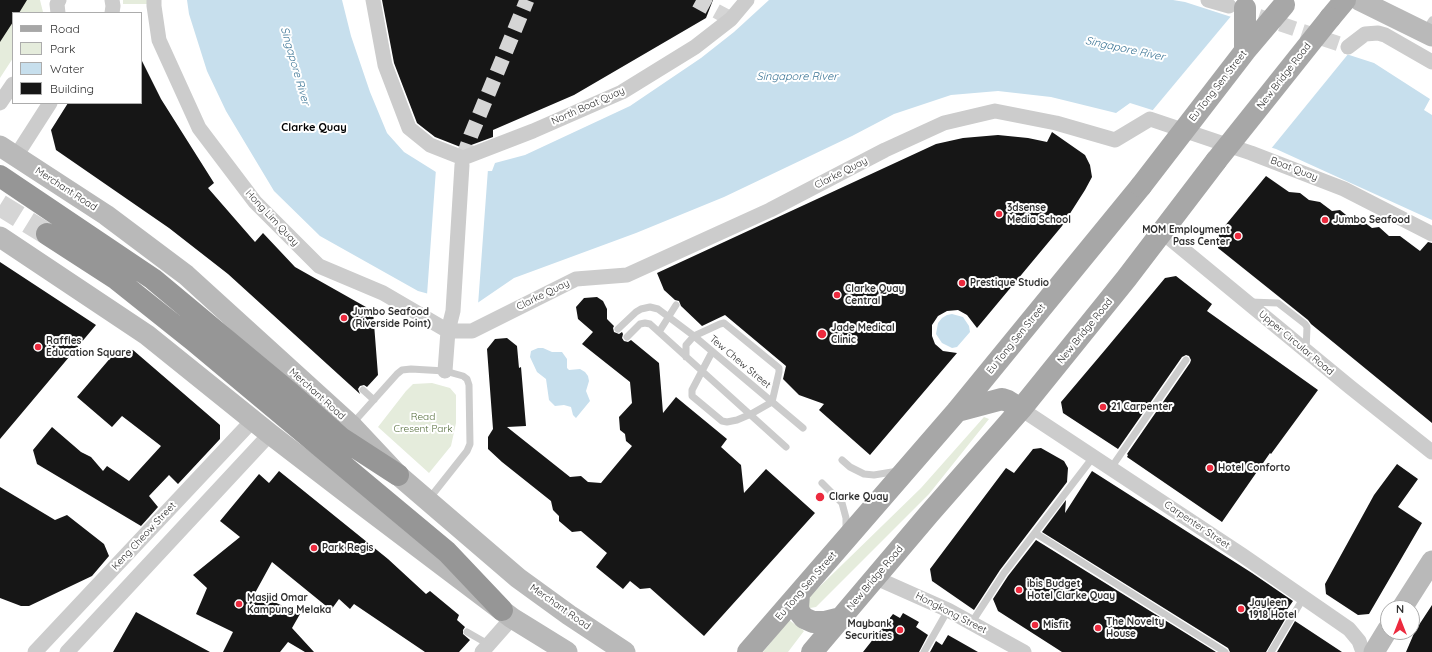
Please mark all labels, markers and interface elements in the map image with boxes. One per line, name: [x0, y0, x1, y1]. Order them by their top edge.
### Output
legend: [12, 12, 142, 104]
text: Road: [50, 21, 80, 36]
water label: Singapore River: [278, 25, 312, 107]
water label: Singapore River: [1084, 34, 1166, 64]
street label: New Bridge Road: [1254, 40, 1314, 112]
text: Park: [50, 41, 75, 56]
street label: Eu Tong Sen Street: [1187, 48, 1249, 124]
text: Water: [50, 61, 84, 76]
water label: Singapore River: [757, 70, 837, 84]
text: Building: [50, 81, 94, 96]
street label: North Boat Quay: [550, 84, 626, 128]
district label: Clarke Quay: [281, 121, 347, 135]
street label: Boat Quay: [1269, 154, 1319, 184]
street label: Clarke Quay: [813, 155, 869, 191]
street label: Merchant Road: [33, 165, 99, 213]
street label: Hong Lim Quay: [243, 187, 301, 249]
place label: 3dsense Media School: [1007, 202, 1071, 226]
marker: 3dsense Media School: [994, 209, 1004, 219]
place label: Jumbo Seafood: [1333, 214, 1410, 226]
marker: Jumbo Seafood: [1320, 215, 1330, 225]
place label: MOM Employment Pass Center: [1142, 224, 1230, 248]
marker: MOM Employment Pass Center: [1233, 231, 1243, 241]
street label: Clarke Quay: [515, 277, 571, 313]
place label: Prestique Studio: [970, 277, 1049, 289]
marker: Prestique Studio: [957, 278, 967, 288]
place label: Clarke Quay Central: [845, 283, 904, 306]
marker: Clarke Quay Central: [832, 290, 842, 300]
street label: New Bridge Road: [1055, 296, 1115, 366]
street label: Eu Tong Sen Street: [984, 302, 1048, 376]
place label: Jumbo Seafood (Riverside Point): [352, 306, 431, 330]
street label: Upper Circular Road: [1256, 308, 1336, 378]
marker: Jumbo Seafood (Riverside Point): [339, 313, 349, 323]
place label: Jade Medical Clinic: [831, 322, 895, 346]
marker: Jade Medical Clinic: [816, 328, 828, 340]
street label: Tew Chew Street: [707, 333, 773, 391]
place label: Raffles Education Square: [46, 335, 131, 358]
marker: Raffles Education Square: [33, 342, 43, 352]
street label: Merchant Road: [287, 366, 347, 422]
place label: 21 Carpenter: [1111, 401, 1173, 413]
marker: 21 Carpenter: [1098, 402, 1108, 412]
park label: Read Cresent Park: [393, 411, 453, 434]
place label: Hotel Conforto: [1218, 462, 1290, 474]
marker: Hotel Conforto: [1205, 463, 1215, 473]
marker: Clarke Quay: [814, 491, 826, 503]
place label: Clarke Quay: [829, 491, 888, 503]
street label: Carpenter Street: [1162, 499, 1232, 551]
street label: Keng Cheow Street: [109, 500, 179, 572]
place label: Park Regis: [322, 542, 373, 554]
marker: Park Regis: [309, 543, 319, 553]
street label: New Bridge Road: [844, 543, 906, 613]
street label: Eu Tong Sen Street: [773, 549, 839, 623]
place label: ibis Budget Hotel Clarke Quay: [1027, 578, 1115, 602]
street label: Merchant Road: [527, 582, 593, 632]
marker: ibis Budget Hotel Clarke Quay: [1014, 585, 1024, 595]
street label: Hongkong Street: [913, 590, 989, 636]
place label: Masjid Omar Kampung Melaka: [247, 592, 331, 616]
place label: Jayleen 1918 Hotel: [1249, 597, 1297, 620]
marker: Masjid Omar Kampung Melaka: [234, 599, 244, 609]
north arrow: [1380, 600, 1420, 640]
text: N: [1396, 602, 1404, 616]
marker: Jayleen 1918 Hotel: [1236, 604, 1246, 614]
place label: The Novelty House: [1106, 616, 1164, 640]
place label: Maybank Securities: [845, 618, 892, 642]
place label: Misfit: [1043, 619, 1069, 631]
marker: Misfit: [1030, 620, 1040, 630]
marker: The Novelty House: [1093, 623, 1103, 633]
marker: Maybank Securities: [895, 625, 905, 635]

